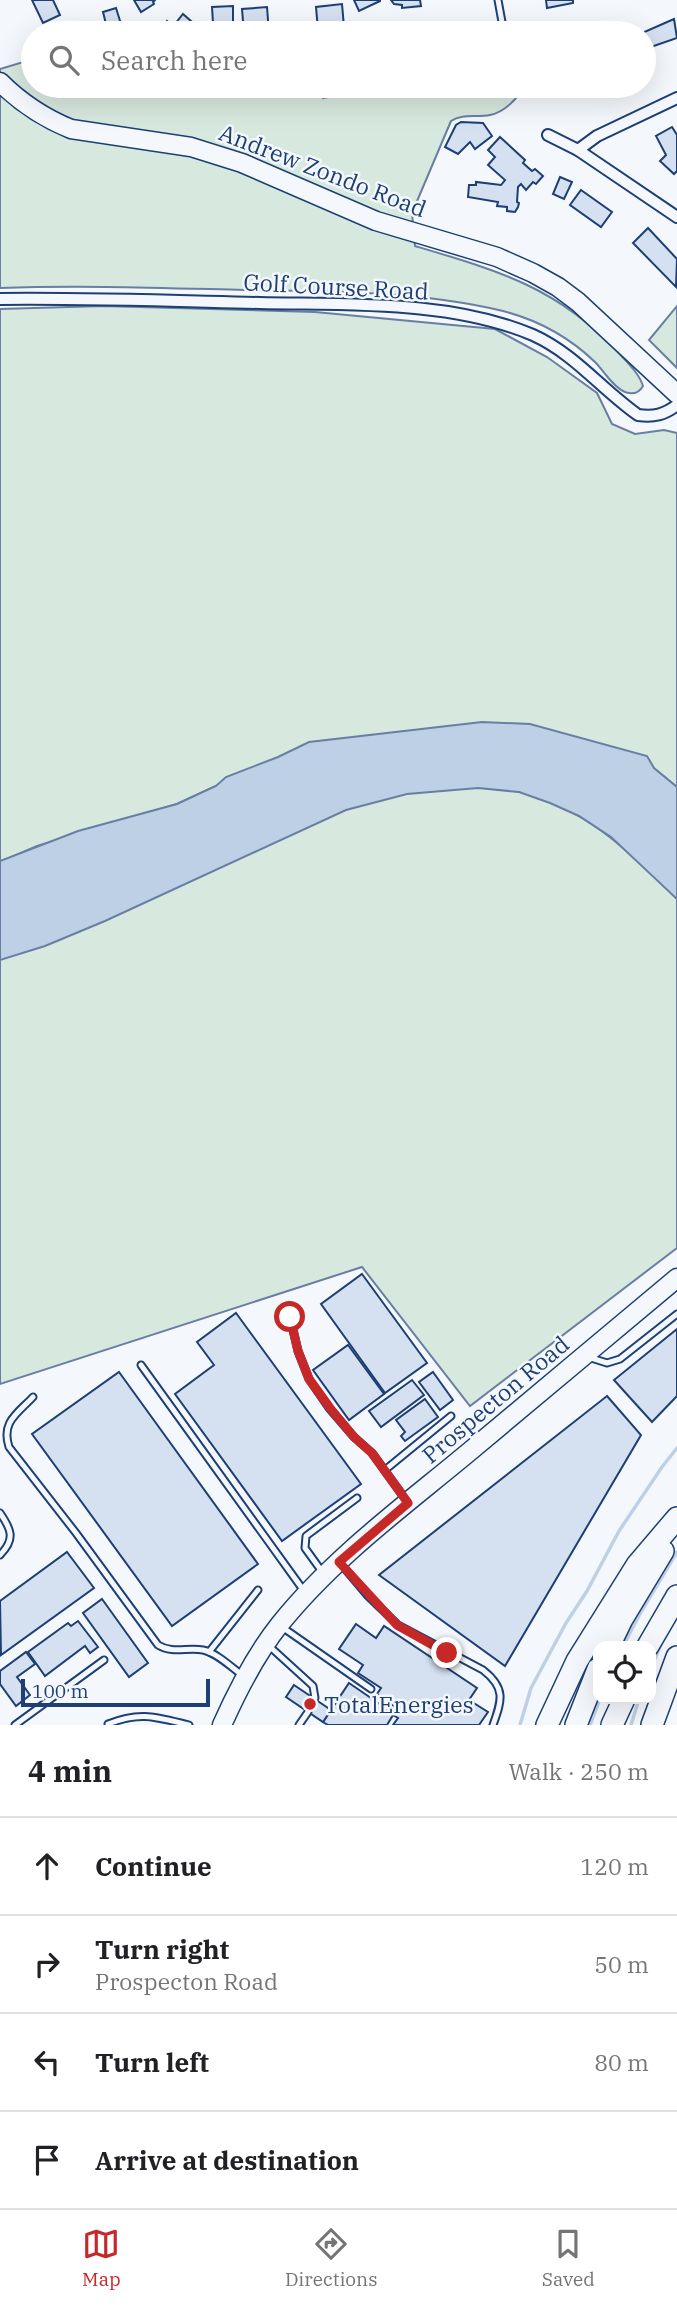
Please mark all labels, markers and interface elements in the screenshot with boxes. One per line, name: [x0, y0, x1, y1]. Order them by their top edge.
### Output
search box: [21, 21, 656, 98]
icon: search: [45, 41, 83, 79]
text: Search here: [101, 43, 247, 77]
street label: Andrew Zondo Road: [215, 117, 431, 223]
street label: Golf Course Road: [243, 266, 429, 306]
route start: [274, 1301, 305, 1332]
street label: Prospecton Road: [415, 1329, 575, 1469]
route end: [431, 1637, 462, 1668]
map controls: [593, 1641, 656, 1704]
button: locate: [593, 1641, 656, 1704]
scale bar: [21, 1676, 210, 1708]
text: 100 m: [32, 1679, 89, 1703]
place label: TotalEnergies: [324, 1689, 474, 1719]
marker: TotalEnergies: [302, 1696, 318, 1712]
text: 4 min: [28, 1751, 112, 1790]
text: Walk · 250 m: [508, 1756, 649, 1786]
icon: ahead: [28, 1847, 66, 1885]
text: Continue: [95, 1849, 212, 1883]
text: 120 m: [580, 1851, 649, 1881]
text: Turn right: [95, 1932, 229, 1966]
icon: right: [28, 1945, 66, 1983]
text: 50 m: [594, 1949, 649, 1979]
text: Prospecton Road: [95, 1966, 278, 1996]
icon: left: [28, 2043, 66, 2081]
text: Turn left: [95, 2045, 209, 2079]
text: 80 m: [594, 2047, 649, 2077]
icon: arrive: [28, 2141, 66, 2179]
text: Arrive at destination: [95, 2143, 359, 2177]
tab: Map: [82, 2225, 121, 2291]
tab: Directions: [285, 2225, 378, 2291]
tab: Saved: [542, 2225, 595, 2291]

